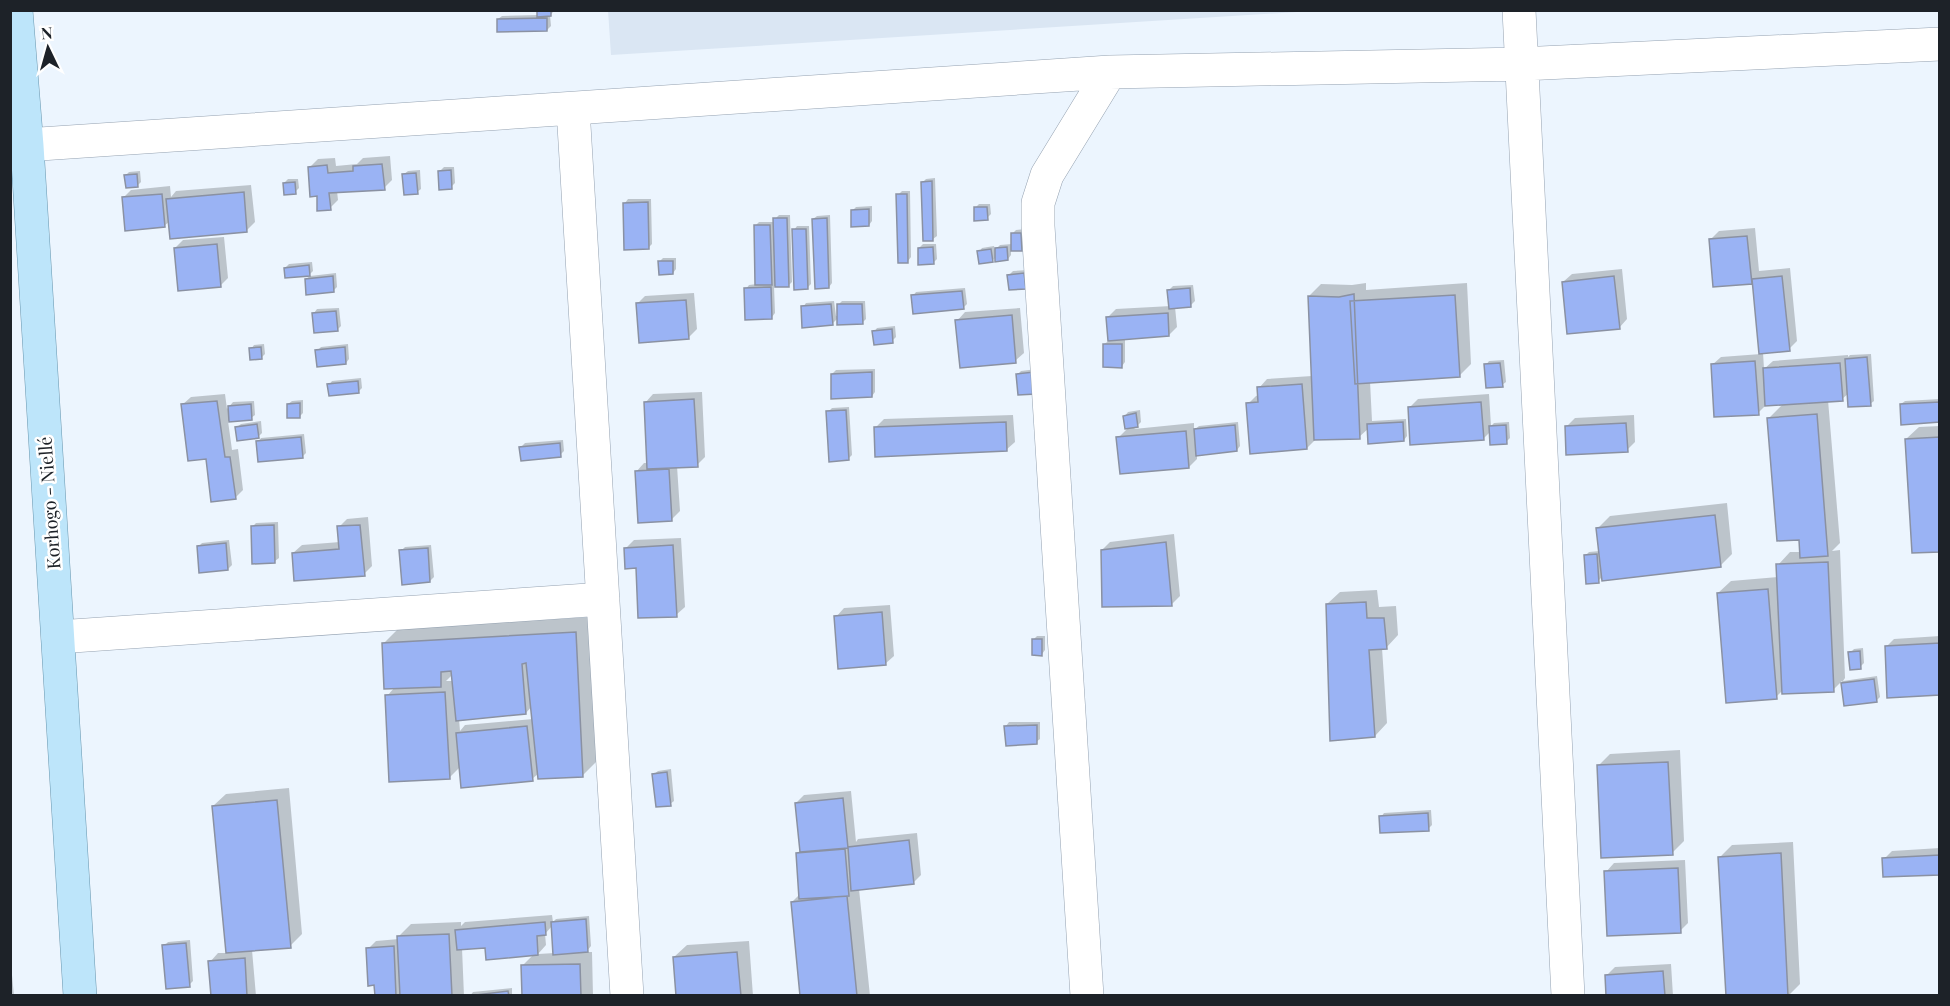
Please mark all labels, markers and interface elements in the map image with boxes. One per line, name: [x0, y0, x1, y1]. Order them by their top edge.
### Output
north arrow: [18, 18, 78, 78]
text: N: [40, 22, 54, 44]
street label: Korhogo - Niellé: [32, 436, 66, 570]

